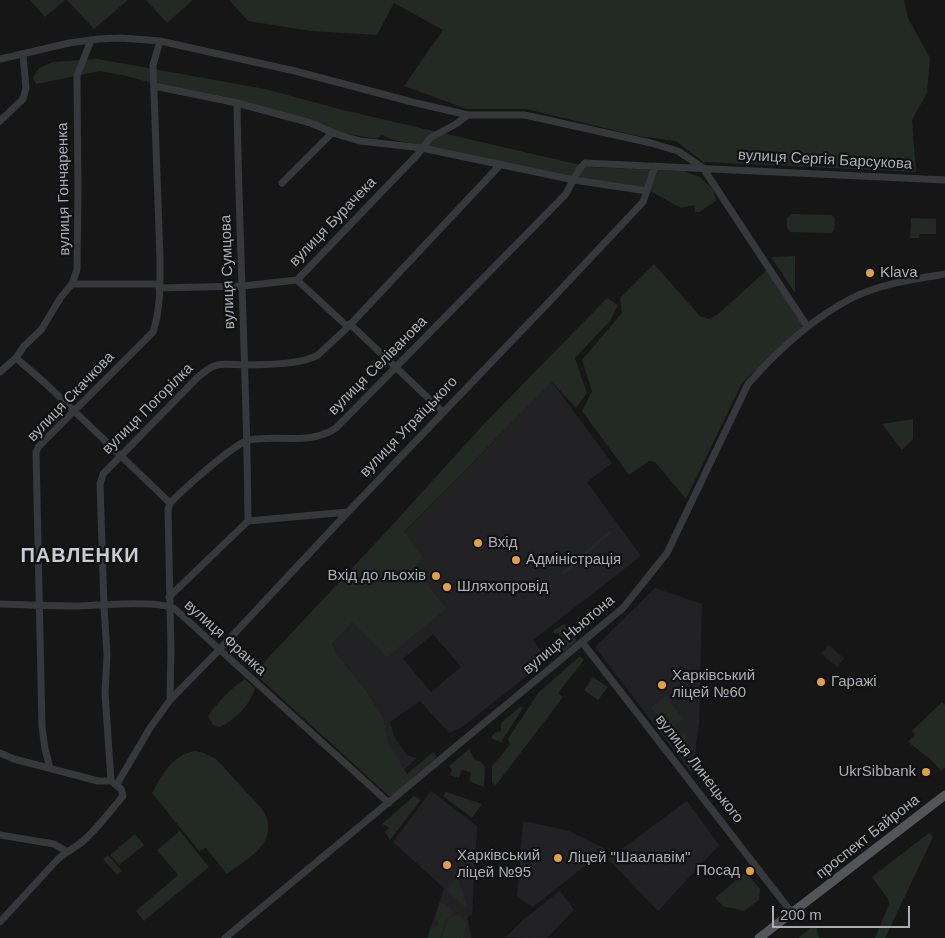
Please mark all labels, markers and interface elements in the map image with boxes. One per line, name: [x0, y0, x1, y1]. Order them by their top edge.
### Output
street label: вулиця Гончаренка: [54, 122, 74, 256]
street label: вулиця Сергія Барсукова: [738, 146, 912, 174]
street label: вулиця Бурачека: [286, 174, 380, 270]
street label: вулиця Сумцова: [217, 215, 239, 329]
place label: Klava: [880, 264, 918, 282]
marker: Klava: [864, 267, 876, 279]
street label: вулиця Селіванова: [325, 313, 431, 419]
street label: вулиця Скачкова: [24, 348, 118, 446]
street label: вулиця Погорілка: [99, 360, 197, 458]
street label: вулиця Уграїцького: [356, 373, 462, 481]
place label: Вхід: [488, 534, 517, 552]
marker: Вхід: [472, 537, 484, 549]
district label: ПАВЛЕНКИ: [19, 544, 141, 568]
place label: Адміністрація: [526, 551, 621, 569]
marker: Адміністрація: [510, 554, 522, 566]
place label: Вхід до льохів: [328, 567, 426, 585]
marker: Вхід до льохів: [430, 570, 442, 582]
place label: Шляхопровід: [457, 578, 548, 596]
marker: Шляхопровід: [441, 581, 453, 593]
street label: вулиця Ньютона: [520, 591, 618, 679]
street label: вулиця Франка: [180, 596, 270, 680]
place label: Харківський ліцей №60: [672, 667, 755, 702]
place label: Гаражі: [831, 673, 877, 691]
marker: Гаражі: [815, 676, 827, 688]
marker: Харківський ліцей №60: [656, 679, 668, 691]
street label: вулиця Линецького: [651, 711, 747, 827]
place label: UkrSibbank: [838, 763, 916, 781]
marker: UkrSibbank: [920, 766, 932, 778]
street label: проспект Байрона: [813, 791, 923, 883]
place label: Харківський ліцей №95: [457, 847, 540, 882]
place label: Ліцей "Шаалавім": [568, 849, 690, 867]
marker: Ліцей "Шаалавім": [552, 852, 564, 864]
marker: Харківський ліцей №95: [441, 859, 453, 871]
place label: Посад: [696, 862, 740, 880]
marker: Посад: [744, 865, 756, 877]
scale bar: [775, 896, 912, 928]
text: 200 m: [780, 906, 822, 923]

